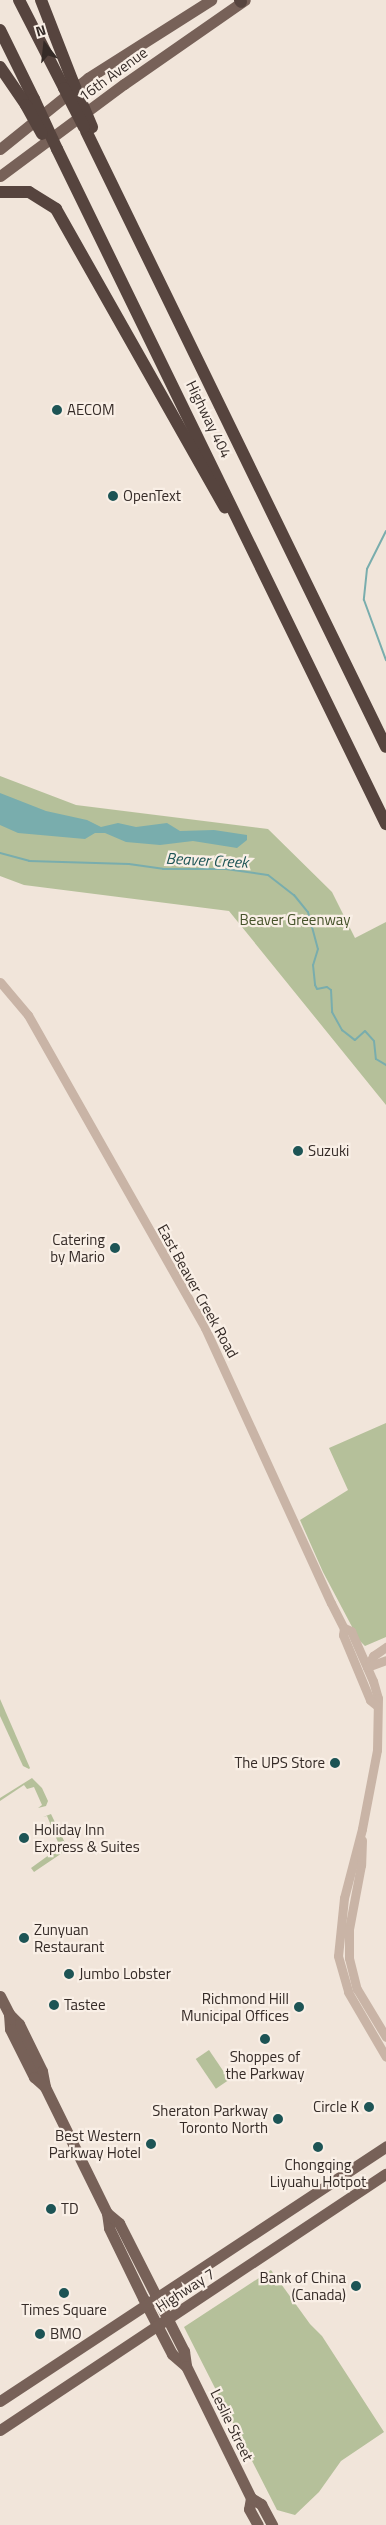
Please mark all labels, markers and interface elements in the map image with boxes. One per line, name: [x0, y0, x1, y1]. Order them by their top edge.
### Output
text: N: [33, 19, 48, 42]
north arrow: [20, 20, 70, 70]
street label: 16th Avenue: [75, 43, 151, 105]
street label: Highway 404: [183, 377, 235, 461]
place label: AECOM: [67, 401, 115, 419]
marker: AECOM: [51, 404, 63, 416]
place label: OpenText: [123, 487, 181, 505]
marker: OpenText: [107, 490, 119, 502]
water label: Beaver Creek: [165, 848, 249, 872]
park label: Beaver Greenway: [240, 911, 350, 929]
place label: Suzuki: [308, 1142, 349, 1160]
marker: Suzuki: [292, 1145, 304, 1157]
street label: East Beaver Creek Road: [154, 1221, 242, 1361]
place label: Catering by Mario: [50, 1230, 105, 1265]
marker: Catering by Mario: [109, 1242, 121, 1254]
place label: The UPS Store: [234, 1754, 325, 1772]
marker: The UPS Store: [329, 1757, 341, 1769]
place label: Holiday Inn Express & Suites: [34, 1820, 140, 1855]
marker: Holiday Inn Express & Suites: [18, 1832, 30, 1844]
place label: Zunyuan Restaurant: [34, 1920, 104, 1955]
marker: Zunyuan Restaurant: [18, 1932, 30, 1944]
place label: Jumbo Lobster: [79, 1965, 171, 1983]
marker: Jumbo Lobster: [63, 1968, 75, 1980]
place label: Richmond Hill Municipal Offices: [181, 1989, 289, 2024]
place label: Tastee: [64, 1996, 105, 2014]
marker: Tastee: [48, 1999, 60, 2011]
marker: Richmond Hill Municipal Offices: [293, 2001, 305, 2013]
marker: Shoppes of the Parkway: [259, 2033, 271, 2045]
place label: Shoppes of the Parkway: [226, 2047, 304, 2082]
place label: Circle K: [313, 2098, 359, 2116]
place label: Sheraton Parkway Toronto North: [152, 2101, 268, 2136]
marker: Circle K: [363, 2101, 375, 2113]
marker: Sheraton Parkway Toronto North: [272, 2113, 284, 2125]
place label: Best Western Parkway Hotel: [49, 2126, 141, 2161]
marker: Best Western Parkway Hotel: [145, 2138, 157, 2150]
marker: Chongqing Liyuahu Hotpot: [312, 2141, 324, 2153]
place label: Chongqing Liyuahu Hotpot: [270, 2155, 366, 2190]
place label: TD: [61, 2200, 79, 2218]
marker: TD: [45, 2203, 57, 2215]
street label: Highway 7: [152, 2264, 218, 2316]
place label: Bank of China (Canada): [259, 2268, 346, 2303]
marker: Bank of China (Canada): [350, 2280, 362, 2292]
marker: Times Square: [58, 2287, 70, 2299]
place label: Times Square: [21, 2301, 107, 2319]
place label: BMO: [50, 2325, 82, 2343]
marker: BMO: [34, 2328, 46, 2340]
street label: Leslie Street: [207, 2386, 257, 2464]

